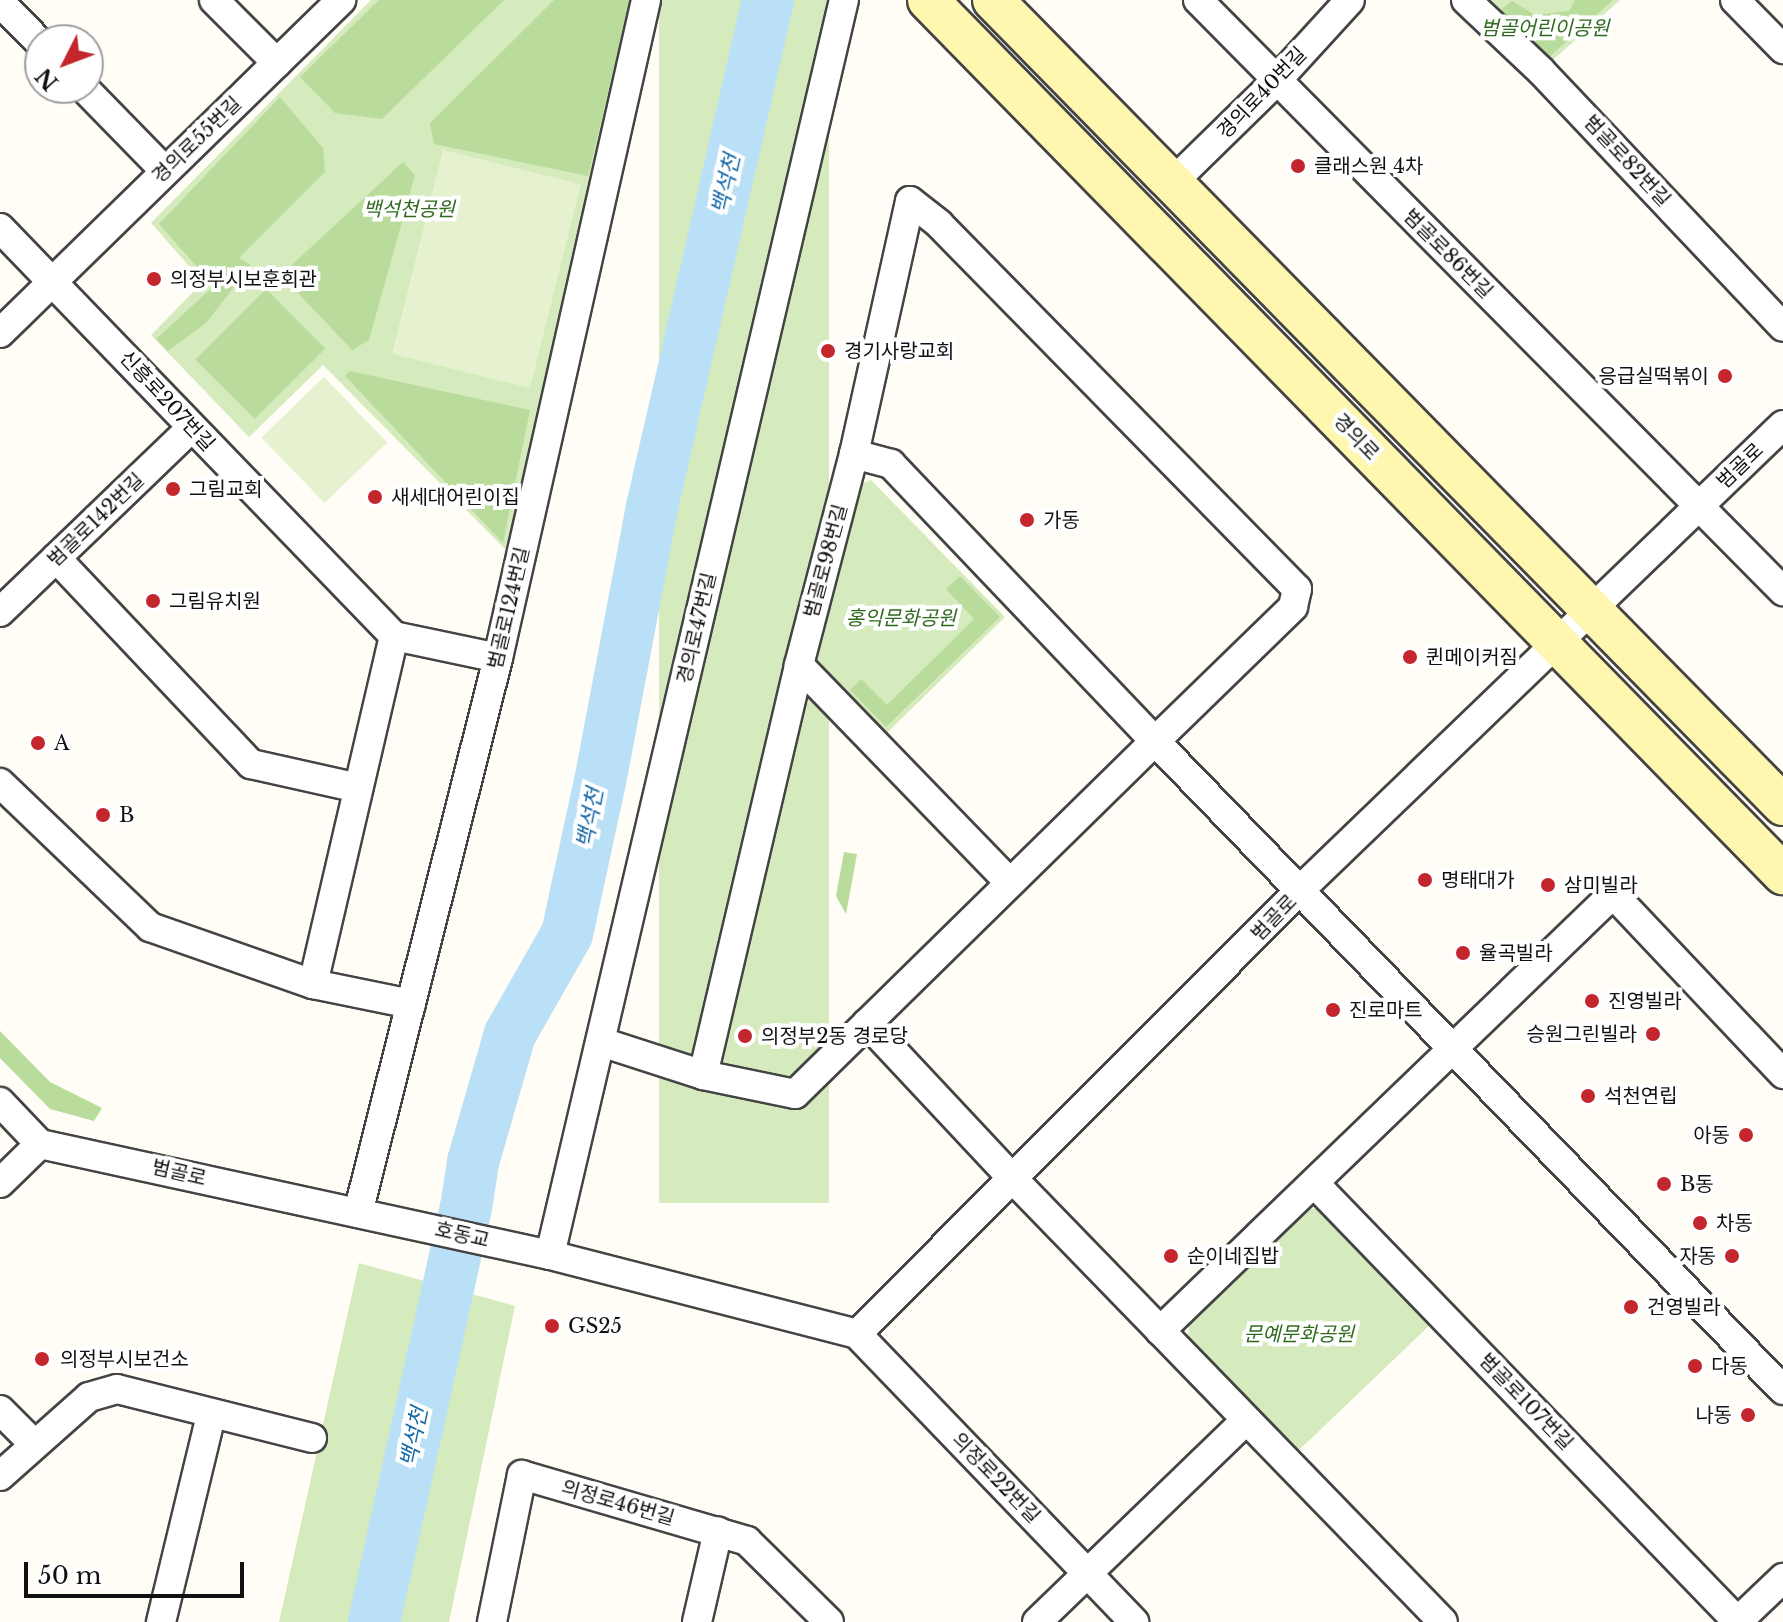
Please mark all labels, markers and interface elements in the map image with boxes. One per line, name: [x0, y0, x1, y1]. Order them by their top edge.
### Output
park label: 범골어린이공원: [1481, 16, 1609, 40]
north arrow: [24, 24, 104, 104]
street label: 경의로40번길: [1212, 42, 1312, 144]
text: N: [30, 62, 64, 96]
street label: 경의로55번길: [147, 92, 247, 188]
street label: 범골로82번길: [1579, 110, 1675, 212]
water label: 백석천: [706, 151, 746, 217]
place label: 클래스원 4차: [1314, 154, 1423, 178]
marker: 클래스원 4차: [1289, 157, 1307, 175]
park label: 백석천공원: [363, 197, 455, 221]
street label: 범골로86번길: [1398, 204, 1498, 304]
place label: 의정부시보훈회관: [170, 267, 317, 291]
marker: 의정부시보훈회관: [145, 270, 163, 288]
place label: 경기사랑교회: [844, 339, 954, 363]
marker: 경기사랑교회: [819, 342, 837, 360]
street label: 신흥로207번길: [114, 346, 220, 456]
place label: 응급실떡볶이: [1599, 364, 1709, 388]
marker: 응급실떡볶이: [1716, 367, 1734, 385]
street label: 경의로: [1328, 409, 1384, 465]
street label: 범골로: [1712, 438, 1768, 494]
street label: 범골로142번길: [43, 468, 149, 572]
place label: 그림교회: [189, 477, 263, 501]
marker: 그림교회: [164, 480, 182, 498]
place label: 새세대어린이집: [391, 485, 520, 509]
marker: 새세대어린이집: [366, 488, 384, 506]
street label: 범골로98번길: [799, 501, 853, 621]
place label: 가동: [1043, 508, 1080, 532]
marker: 가동: [1018, 511, 1036, 529]
street label: 범골로124번길: [483, 544, 535, 672]
street label: 경의로47번길: [673, 570, 721, 686]
place label: 그림유치원: [169, 589, 261, 613]
marker: 그림유치원: [144, 592, 162, 610]
park label: 홍익문화공원: [846, 606, 956, 630]
place label: 퀸메이커짐: [1426, 645, 1518, 669]
marker: 퀸메이커짐: [1401, 648, 1419, 666]
place label: A: [54, 731, 69, 755]
marker: A: [29, 734, 47, 752]
water label: 백석천: [571, 786, 609, 850]
place label: B: [119, 803, 134, 827]
marker: B: [94, 806, 112, 824]
place label: 명태대가: [1441, 868, 1515, 892]
marker: 명태대가: [1416, 871, 1434, 889]
place label: 삼미빌라: [1564, 873, 1638, 897]
marker: 삼미빌라: [1539, 876, 1557, 894]
street label: 범골로: [1246, 890, 1302, 946]
place label: 율곡빌라: [1479, 941, 1553, 965]
marker: 율곡빌라: [1454, 944, 1472, 962]
place label: 진영빌라: [1608, 989, 1682, 1013]
marker: 진영빌라: [1583, 992, 1601, 1010]
place label: 진로마트: [1349, 998, 1423, 1022]
marker: 진로마트: [1324, 1001, 1342, 1019]
place label: 승원그린빌라: [1527, 1022, 1637, 1046]
place label: 의정부2동 경로당: [761, 1024, 908, 1048]
marker: 승원그린빌라: [1644, 1025, 1662, 1043]
marker: 의정부2동 경로당: [736, 1027, 754, 1045]
place label: 석천연립: [1604, 1084, 1678, 1108]
marker: 석천연립: [1579, 1087, 1597, 1105]
place label: 아동: [1693, 1123, 1730, 1147]
marker: 아동: [1737, 1126, 1755, 1144]
street label: 범골로: [149, 1155, 209, 1191]
place label: B동: [1680, 1172, 1714, 1196]
marker: B동: [1655, 1175, 1673, 1193]
place label: 차동: [1716, 1211, 1753, 1235]
marker: 차동: [1691, 1214, 1709, 1232]
street label: 호동교: [432, 1217, 492, 1253]
place label: 순이네집밥: [1187, 1244, 1279, 1268]
place label: 자동: [1679, 1244, 1716, 1268]
marker: 순이네집밥: [1162, 1247, 1180, 1265]
marker: 자동: [1723, 1247, 1741, 1265]
place label: 건영빌라: [1647, 1295, 1721, 1319]
marker: 건영빌라: [1622, 1298, 1640, 1316]
place label: GS25: [568, 1314, 622, 1338]
marker: GS25: [543, 1317, 561, 1335]
park label: 문예문화공원: [1244, 1322, 1354, 1346]
place label: 의정부시보건소: [60, 1347, 189, 1371]
marker: 의정부시보건소: [31, 1348, 53, 1370]
street label: 범골로107번길: [1474, 1349, 1578, 1455]
place label: 다동: [1711, 1354, 1748, 1378]
marker: 다동: [1686, 1357, 1704, 1375]
place label: 나동: [1695, 1403, 1732, 1427]
water label: 백석천: [395, 1405, 433, 1469]
marker: 나동: [1739, 1406, 1757, 1424]
street label: 의정로22번길: [947, 1428, 1045, 1528]
street label: 의정로46번길: [559, 1475, 677, 1531]
scale bar: [28, 1546, 248, 1596]
text: 50 m: [38, 1561, 101, 1590]

